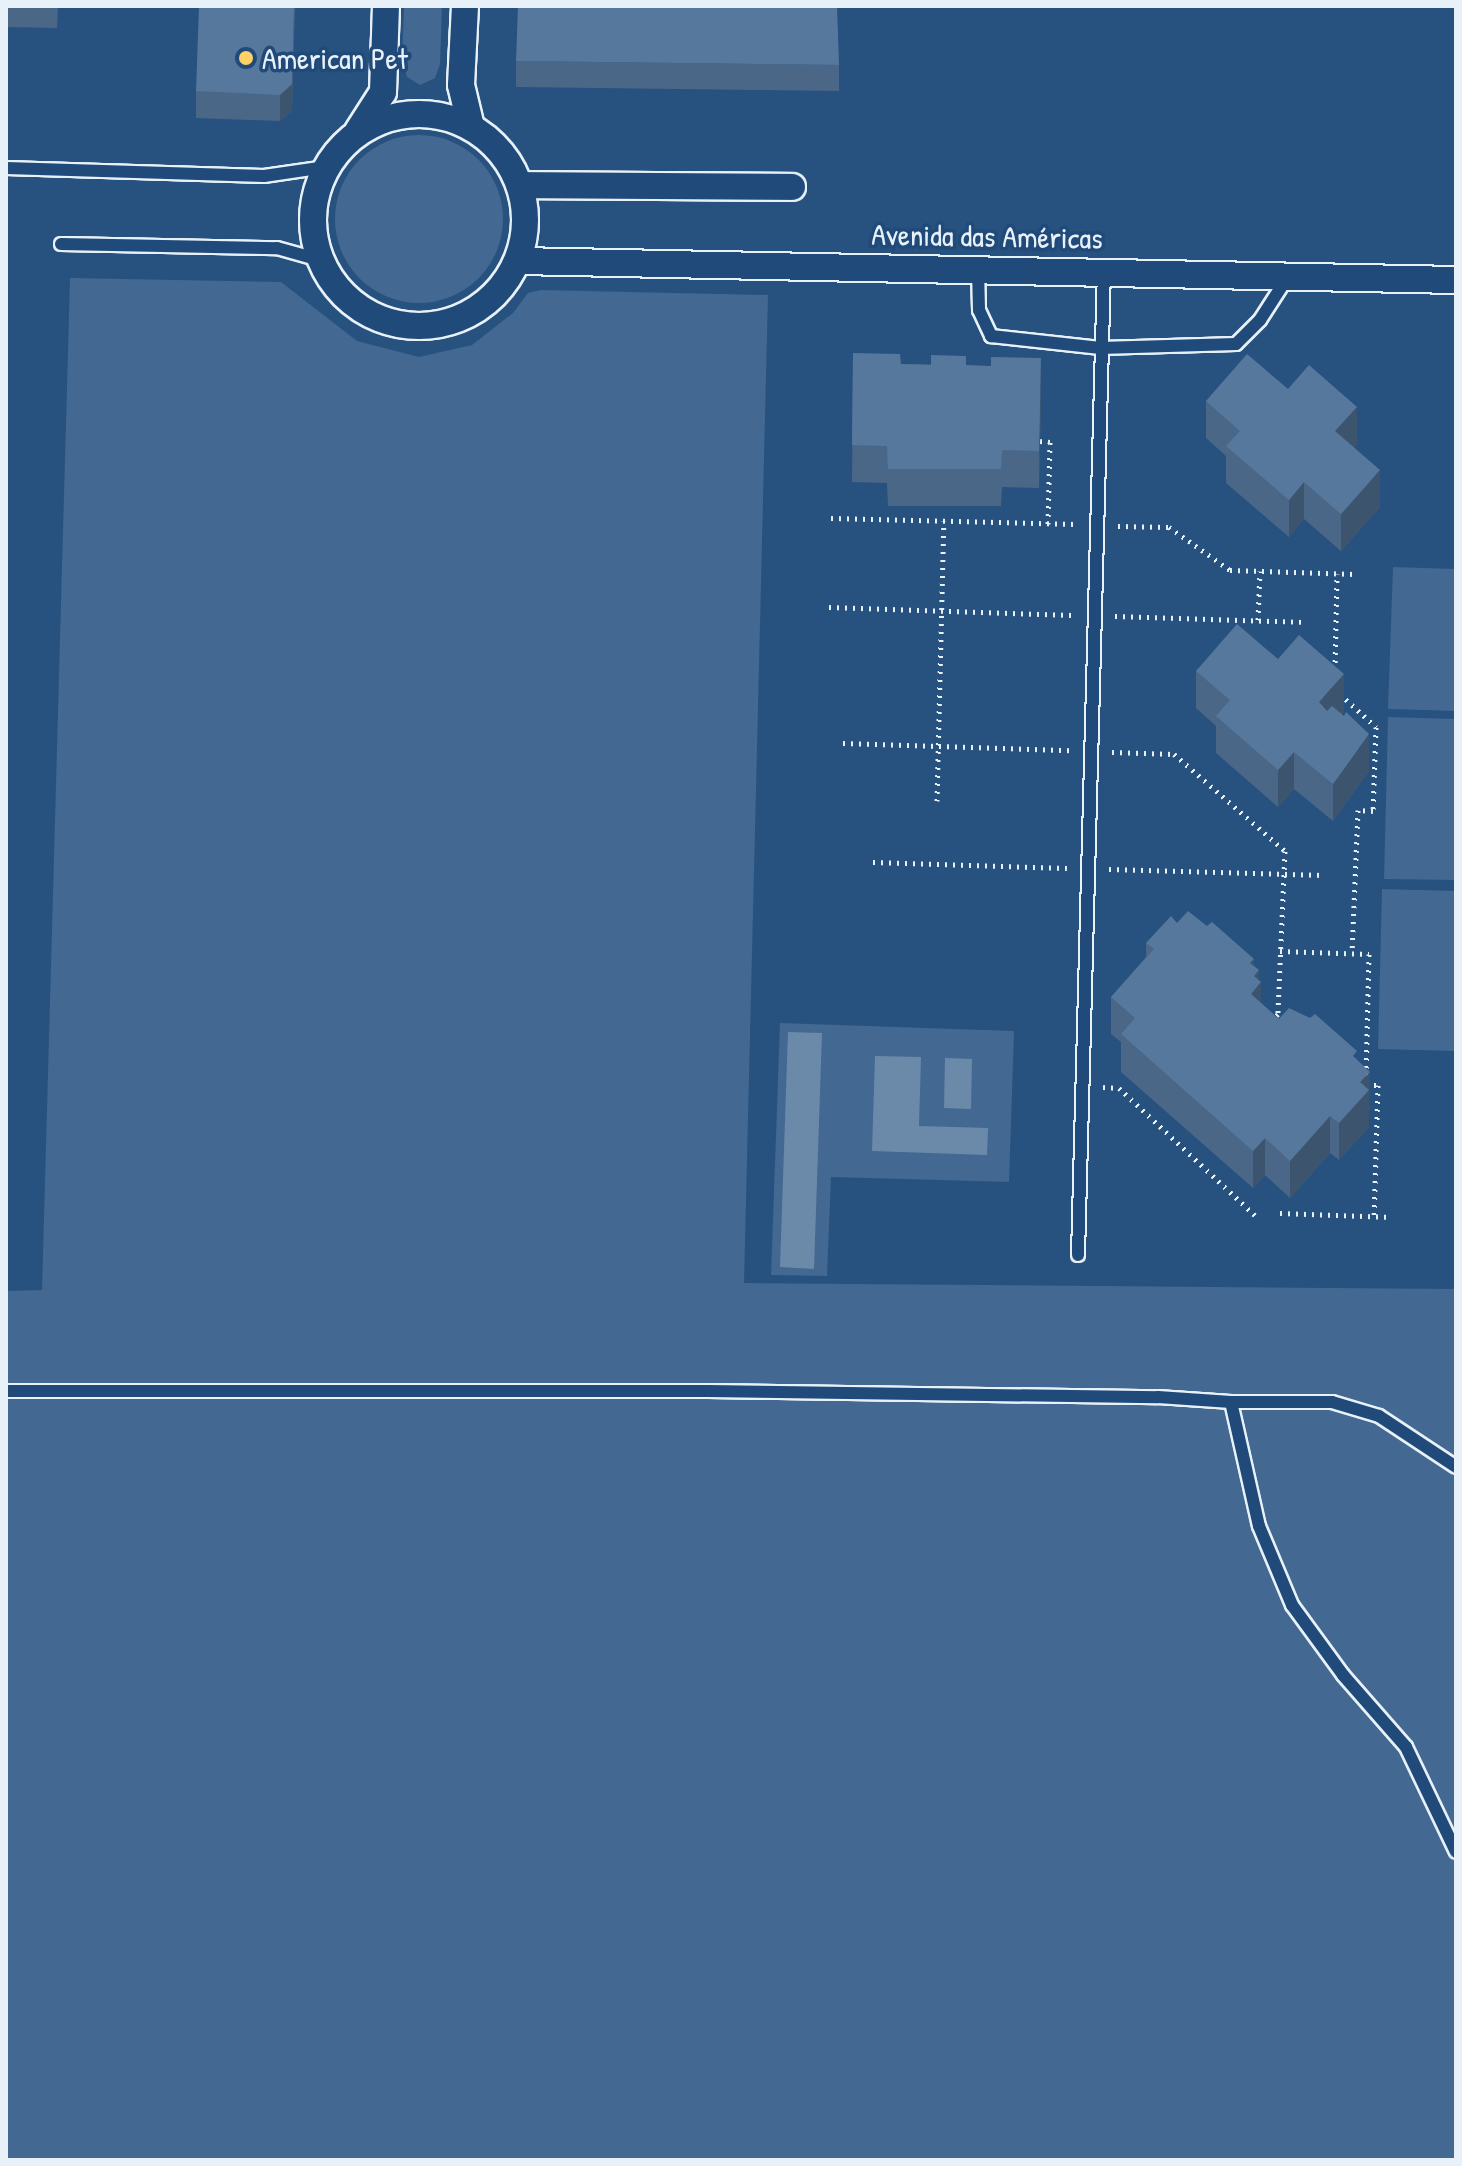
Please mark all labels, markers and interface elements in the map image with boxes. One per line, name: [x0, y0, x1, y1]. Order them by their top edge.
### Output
place label: American Pet: [262, 40, 408, 76]
marker: American Pet: [237, 49, 255, 67]
street label: Avenida das Américas: [871, 216, 1103, 256]

